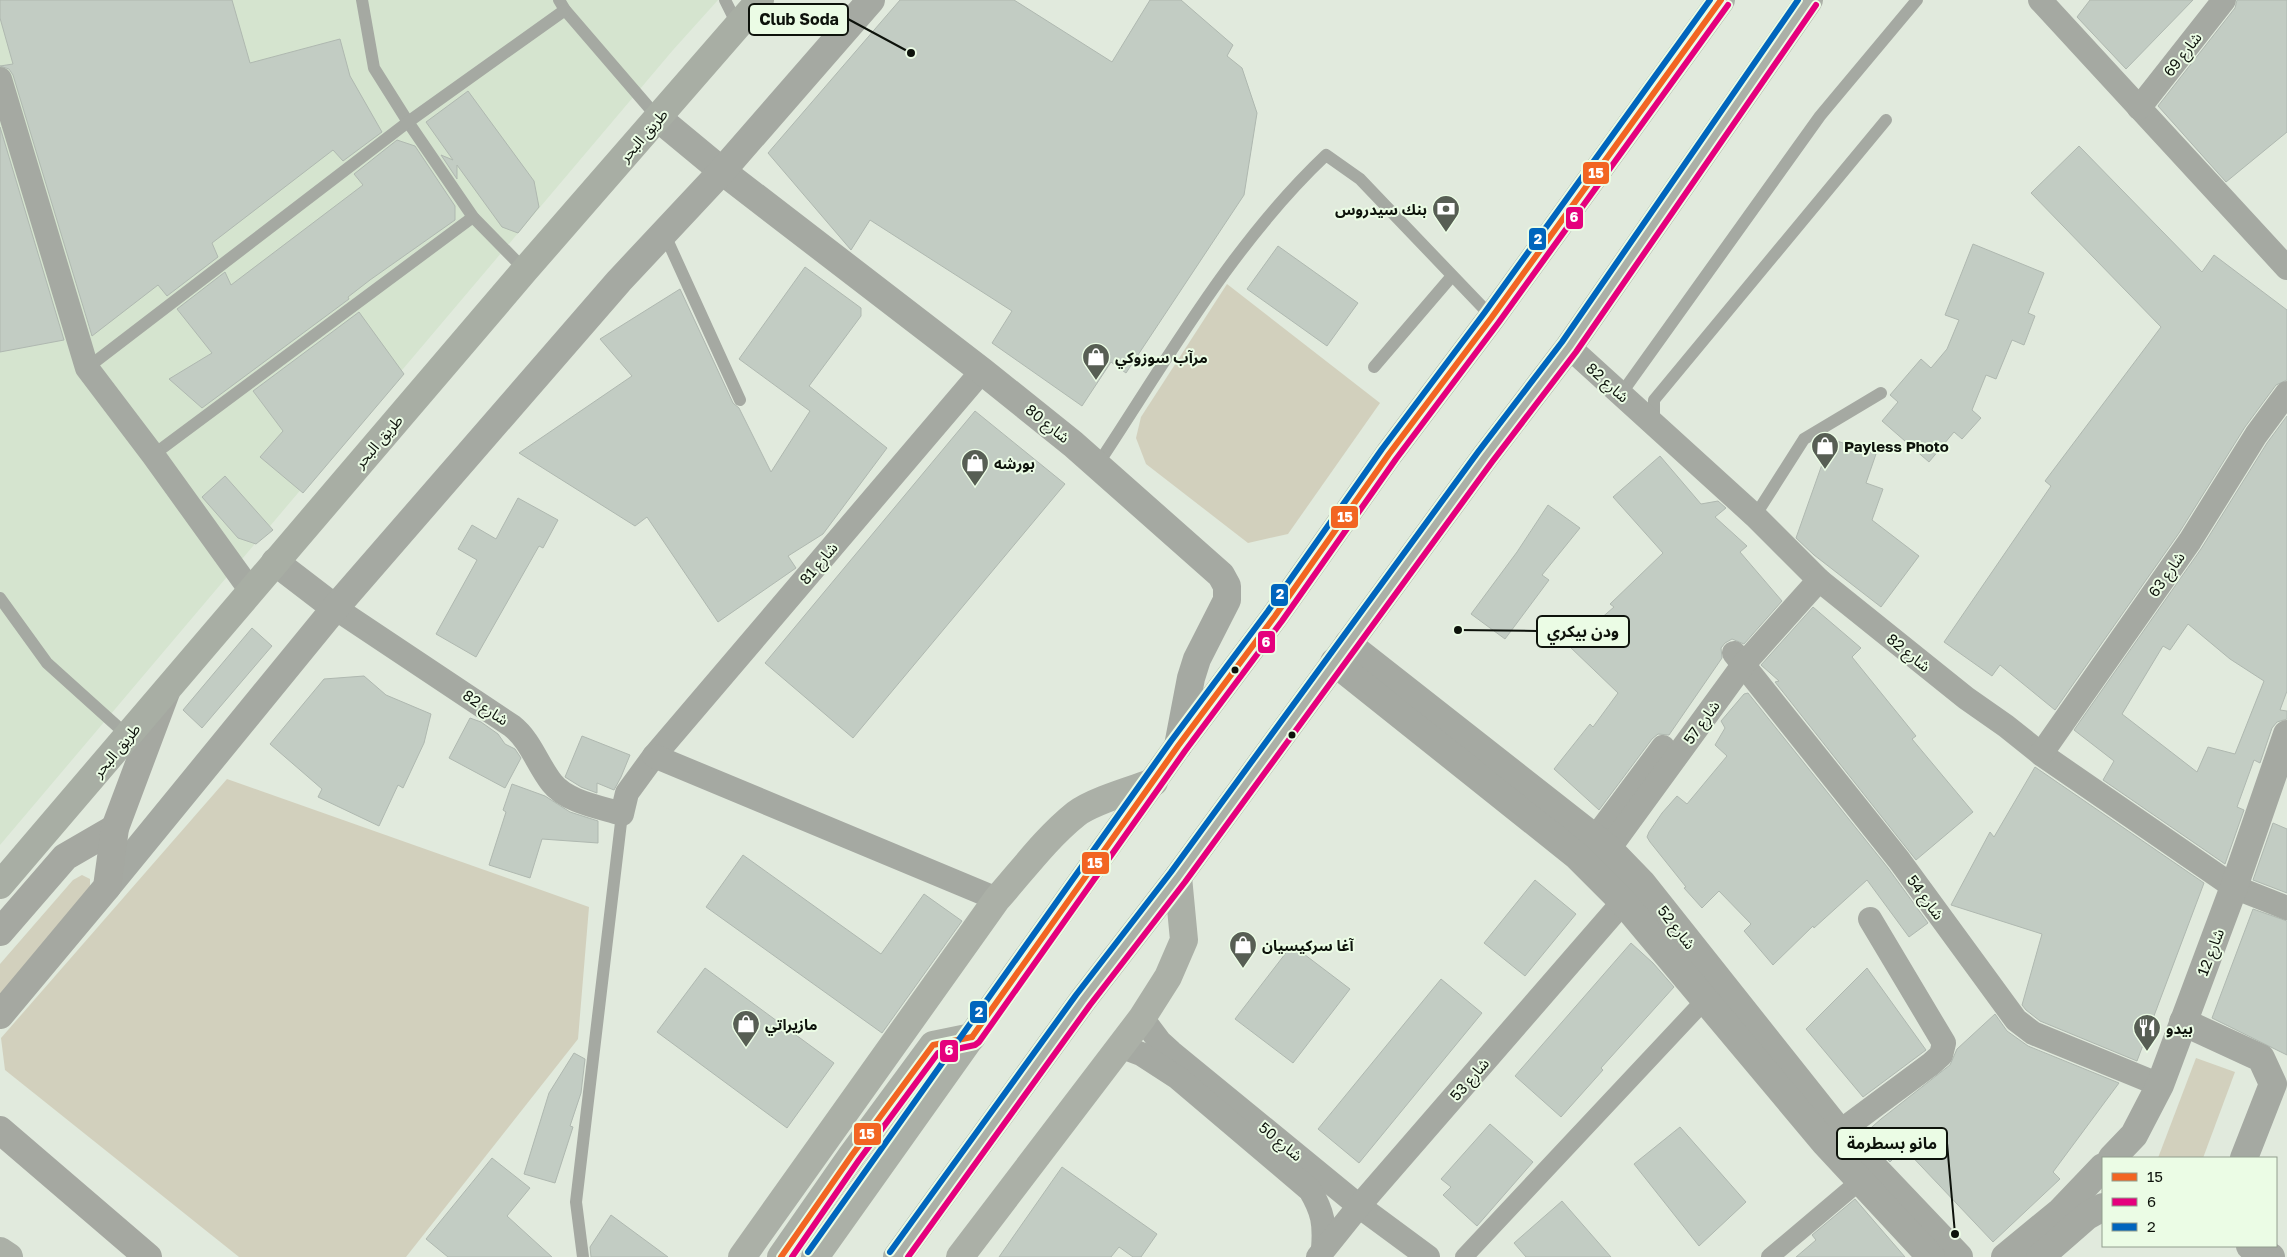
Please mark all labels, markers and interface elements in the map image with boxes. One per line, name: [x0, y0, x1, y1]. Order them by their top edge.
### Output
callout: Club Soda: [749, 4, 848, 35]
text: Club Soda: [759, 9, 839, 29]
street label: شارع 69: [2159, 28, 2208, 82]
street label: طريق البحر: [615, 105, 672, 167]
line badge: 15: [1582, 161, 1610, 185]
text: 15: [1588, 164, 1604, 181]
bank icon: بنك سيدروس: [1431, 194, 1461, 233]
place label: بنك سيدروس: [1335, 200, 1427, 219]
line badge: 6: [1565, 206, 1584, 230]
text: 6: [1570, 208, 1579, 225]
line badge: 2: [1528, 227, 1547, 251]
text: 2: [1534, 230, 1543, 247]
shop icon: مرآب سوزوكي: [1081, 342, 1111, 381]
place label: مرآب سوزوكي: [1115, 348, 1208, 369]
street label: شارع 82: [1580, 358, 1633, 409]
street label: شارع 80: [1020, 400, 1074, 449]
street label: طريق البحر: [350, 411, 407, 473]
shop icon: Payless Photo: [1810, 431, 1840, 470]
place label: Payless Photo: [1844, 437, 1949, 455]
shop icon: بورشه: [960, 448, 990, 487]
place label: بورشه: [994, 454, 1035, 473]
line badge: 15: [1330, 505, 1359, 529]
text: 15: [1337, 508, 1353, 525]
street label: شارع 81: [795, 538, 844, 590]
street label: شارع 63: [2144, 548, 2191, 602]
line badge: 2: [1270, 583, 1289, 607]
text: 2: [1276, 585, 1285, 602]
callout: ودن بيكري: [1537, 616, 1629, 647]
text: ودن بيكري: [1547, 621, 1619, 645]
street label: شارع 82: [1881, 629, 1935, 678]
line badge: 6: [1257, 630, 1276, 654]
text: 6: [1262, 633, 1271, 650]
unlabelled marker: [1230, 665, 1240, 675]
street label: شارع 82: [458, 685, 512, 732]
street label: شارع 57: [1679, 696, 1726, 750]
street label: طريق البحر: [88, 720, 145, 782]
unlabelled marker: [1287, 730, 1297, 740]
line badge: 15: [1081, 851, 1110, 875]
text: 15: [1087, 854, 1103, 871]
street label: شارع 54: [1901, 871, 1948, 925]
street label: شارع 52: [1651, 902, 1700, 955]
street label: شارع 12: [2193, 926, 2231, 980]
shop icon: آغا سركيسيان: [1228, 930, 1258, 969]
place label: آغا سركيسيان: [1262, 936, 1355, 955]
line badge: 2: [969, 1000, 988, 1024]
text: 2: [975, 1003, 984, 1020]
shop icon: مازيراتي: [731, 1009, 761, 1048]
restaurant icon: بيدو: [2132, 1013, 2162, 1052]
place label: مازيراتي: [765, 1015, 817, 1036]
place label: بيدو: [2166, 1019, 2193, 1038]
line badge: 6: [939, 1039, 959, 1063]
text: 6: [945, 1041, 954, 1058]
street label: شارع 53: [1446, 1054, 1496, 1107]
street label: شارع 50: [1253, 1118, 1306, 1167]
line badge: 15: [853, 1122, 882, 1146]
text: 15: [859, 1125, 875, 1142]
callout: مانو بسطرمة: [1837, 1128, 1947, 1159]
text: مانو بسطرمة: [1847, 1133, 1937, 1153]
legend: [2102, 1157, 2277, 1247]
text: 15: [2147, 1167, 2163, 1185]
text: 6: [2147, 1192, 2156, 1210]
text: 2: [2147, 1217, 2156, 1235]

